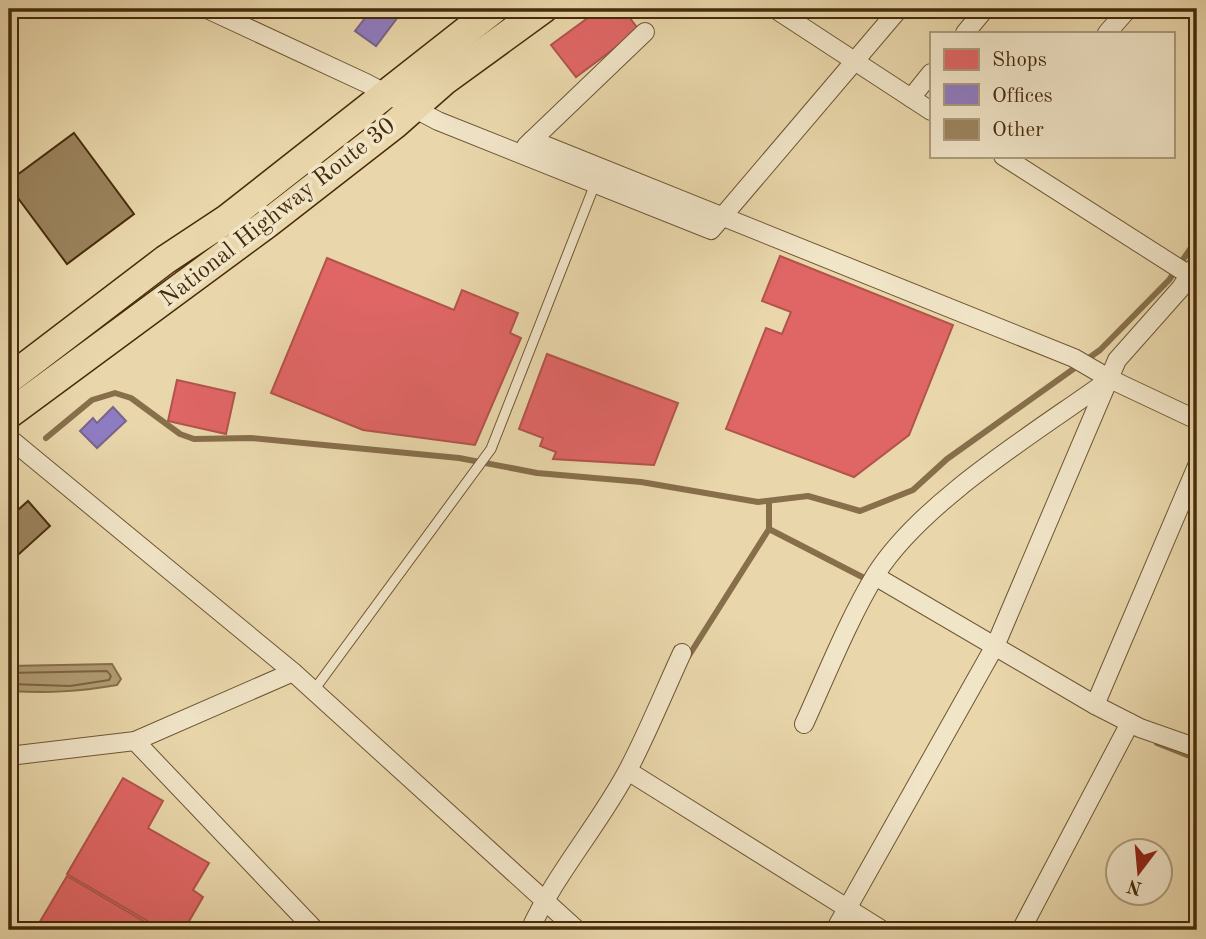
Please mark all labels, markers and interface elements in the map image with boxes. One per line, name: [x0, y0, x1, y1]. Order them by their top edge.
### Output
legend: [930, 32, 1174, 158]
text: Shops: [992, 50, 1047, 71]
text: Offices: [992, 86, 1053, 107]
street label: National Highway Route 30: [156, 114, 400, 312]
text: Other: [992, 120, 1044, 141]
north arrow: [1104, 838, 1174, 908]
text: N: [1125, 875, 1145, 897]

